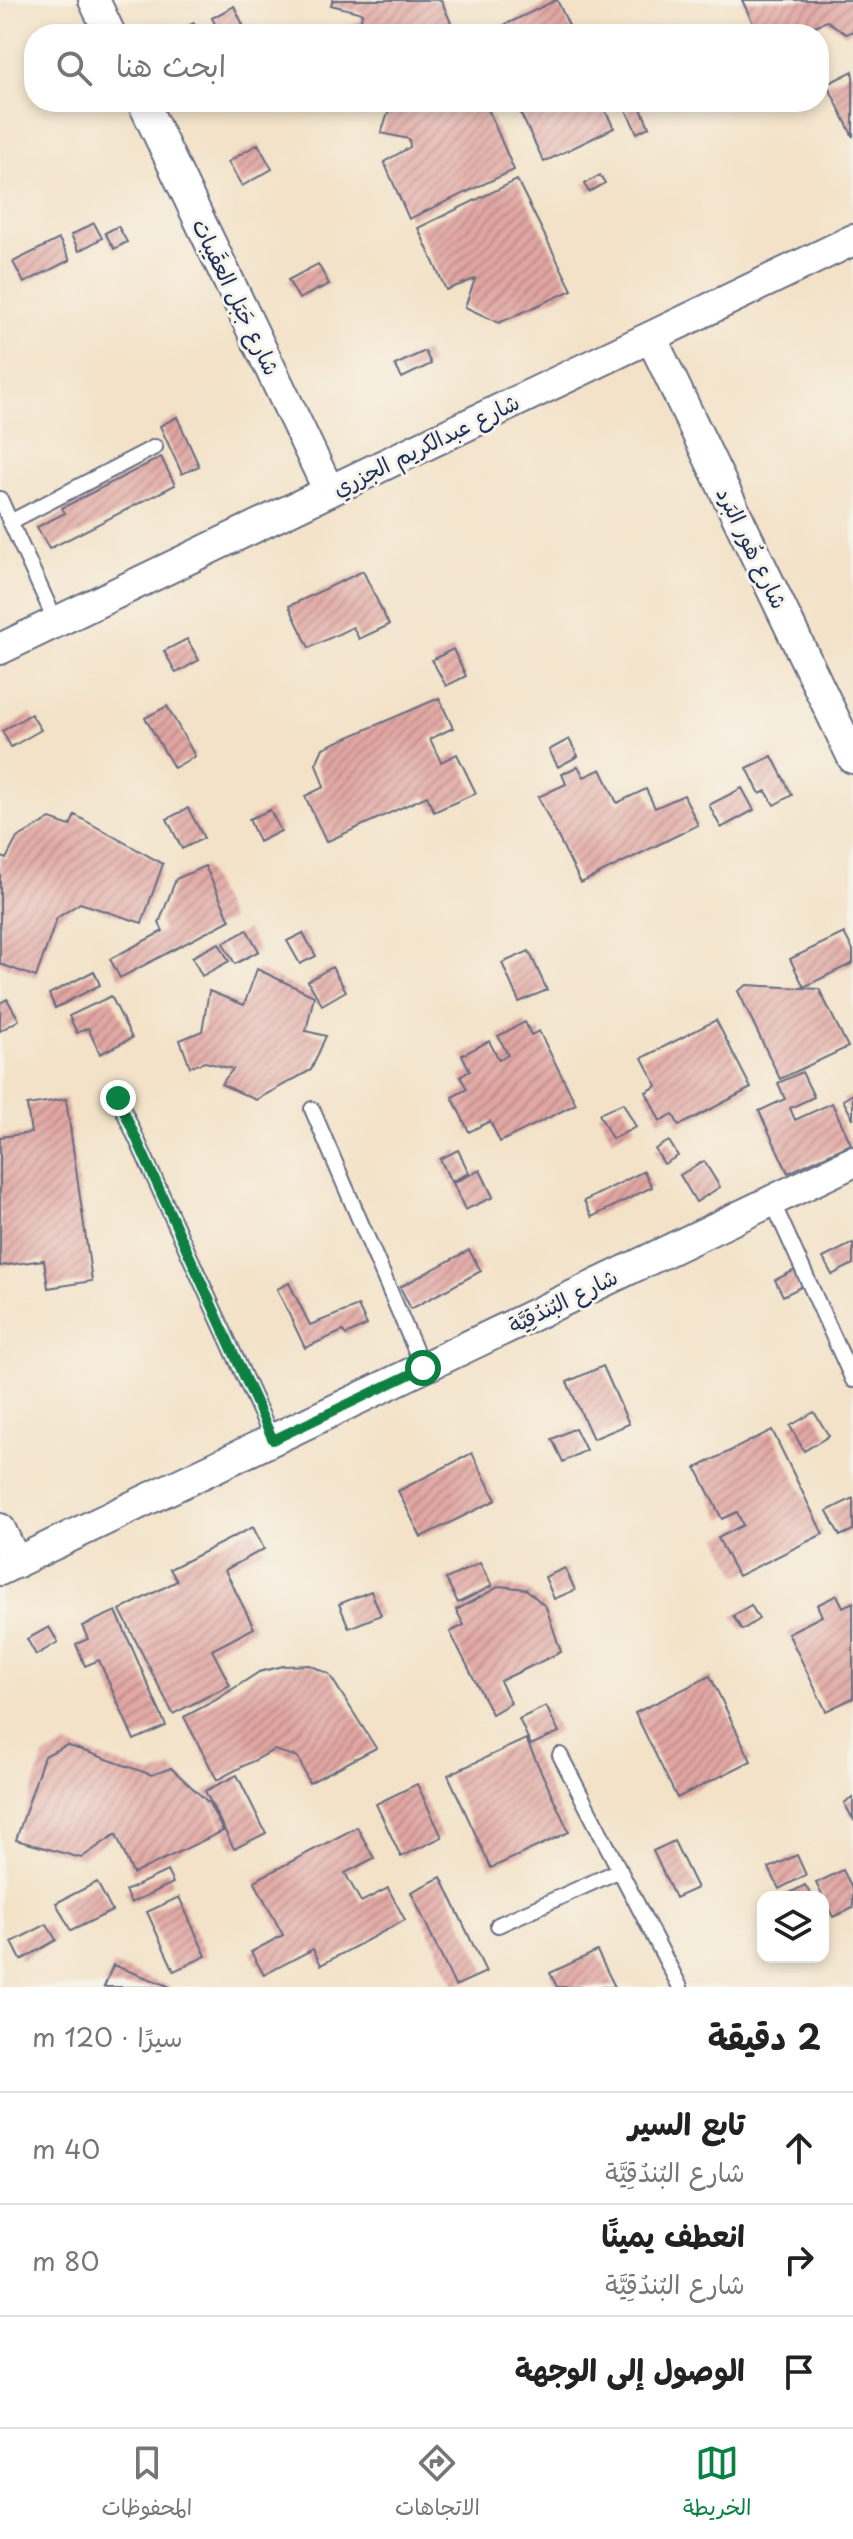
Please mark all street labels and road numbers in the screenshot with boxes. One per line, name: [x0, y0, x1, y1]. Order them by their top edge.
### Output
street label: شارع جَبَل العقَيبات: [184, 212, 290, 381]
street label: شارع عبدالكريم الجزري: [326, 384, 525, 505]
street label: شارع هُور البَرد: [709, 481, 797, 614]
street label: شارع البُندُقِيَّة: [502, 1259, 623, 1341]

